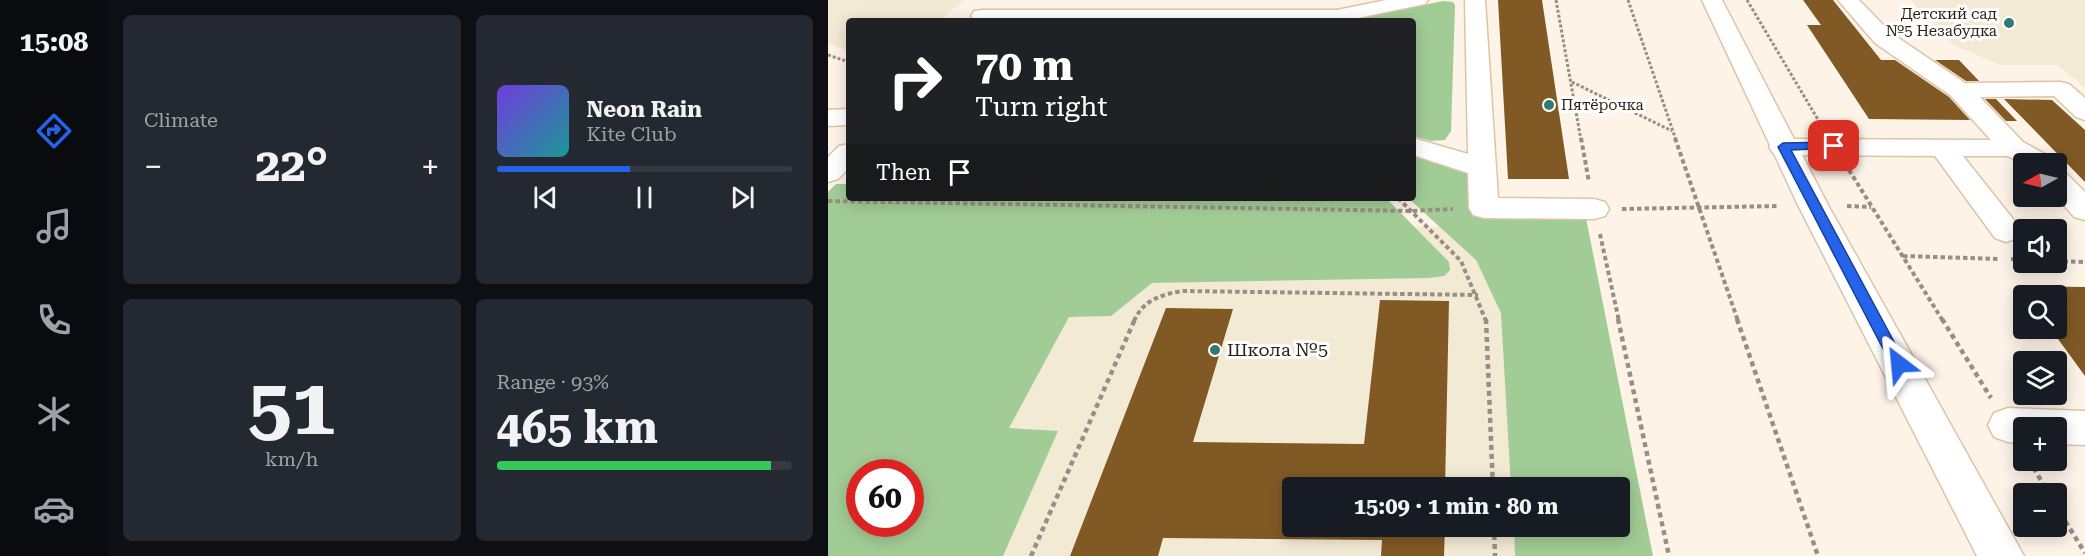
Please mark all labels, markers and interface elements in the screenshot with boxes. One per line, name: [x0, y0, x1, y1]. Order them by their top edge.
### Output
place label: Детский сад №5 Незабудка: [1885, 5, 1998, 40]
marker: Детский сад №5 Незабудка: [2002, 16, 2016, 30]
text: 15:08: [20, 26, 88, 58]
text: 70 m: [975, 41, 1073, 90]
icon: right: [876, 42, 954, 120]
text: Turn right: [975, 91, 1108, 123]
place label: Пятёрочка: [1561, 96, 1644, 114]
text: Neon Rain: [587, 97, 702, 122]
marker: Пятёрочка: [1542, 98, 1556, 112]
text: Climate: [144, 108, 218, 132]
icon: directions: [33, 110, 75, 152]
pin: [1808, 120, 1859, 171]
text: Kite Club: [587, 122, 677, 146]
icon: arrive: [1817, 129, 1850, 162]
text: 22°: [255, 139, 328, 192]
text: −: [144, 147, 162, 186]
text: +: [421, 147, 440, 186]
north arrow: [2013, 153, 2067, 207]
map controls: [2013, 153, 2067, 537]
icon: arrive: [943, 156, 976, 189]
text: Then: [876, 160, 931, 185]
icon: previous: [529, 181, 562, 214]
icon: pause: [628, 181, 661, 214]
icon: next: [726, 181, 759, 214]
icon: music: [33, 205, 75, 247]
button: sound: [2013, 219, 2067, 273]
button: search: [2013, 285, 2067, 339]
icon: phone: [33, 299, 75, 341]
position arrow: [1867, 332, 1931, 396]
place label: Школа №5: [1227, 339, 1328, 360]
marker: Школа №5: [1208, 343, 1222, 357]
button: layers: [2013, 351, 2067, 405]
text: 51: [248, 362, 335, 453]
text: Range · 93%: [497, 370, 609, 394]
icon: climate: [33, 393, 75, 435]
text: 465 km: [497, 401, 658, 454]
button: +: [2013, 417, 2067, 471]
text: km/h: [265, 447, 319, 471]
speed limit sign: 60: [846, 459, 924, 537]
button: −: [2013, 483, 2067, 537]
icon: car: [33, 488, 75, 530]
text: 15:09 · 1 min · 80 m: [1354, 494, 1558, 519]

